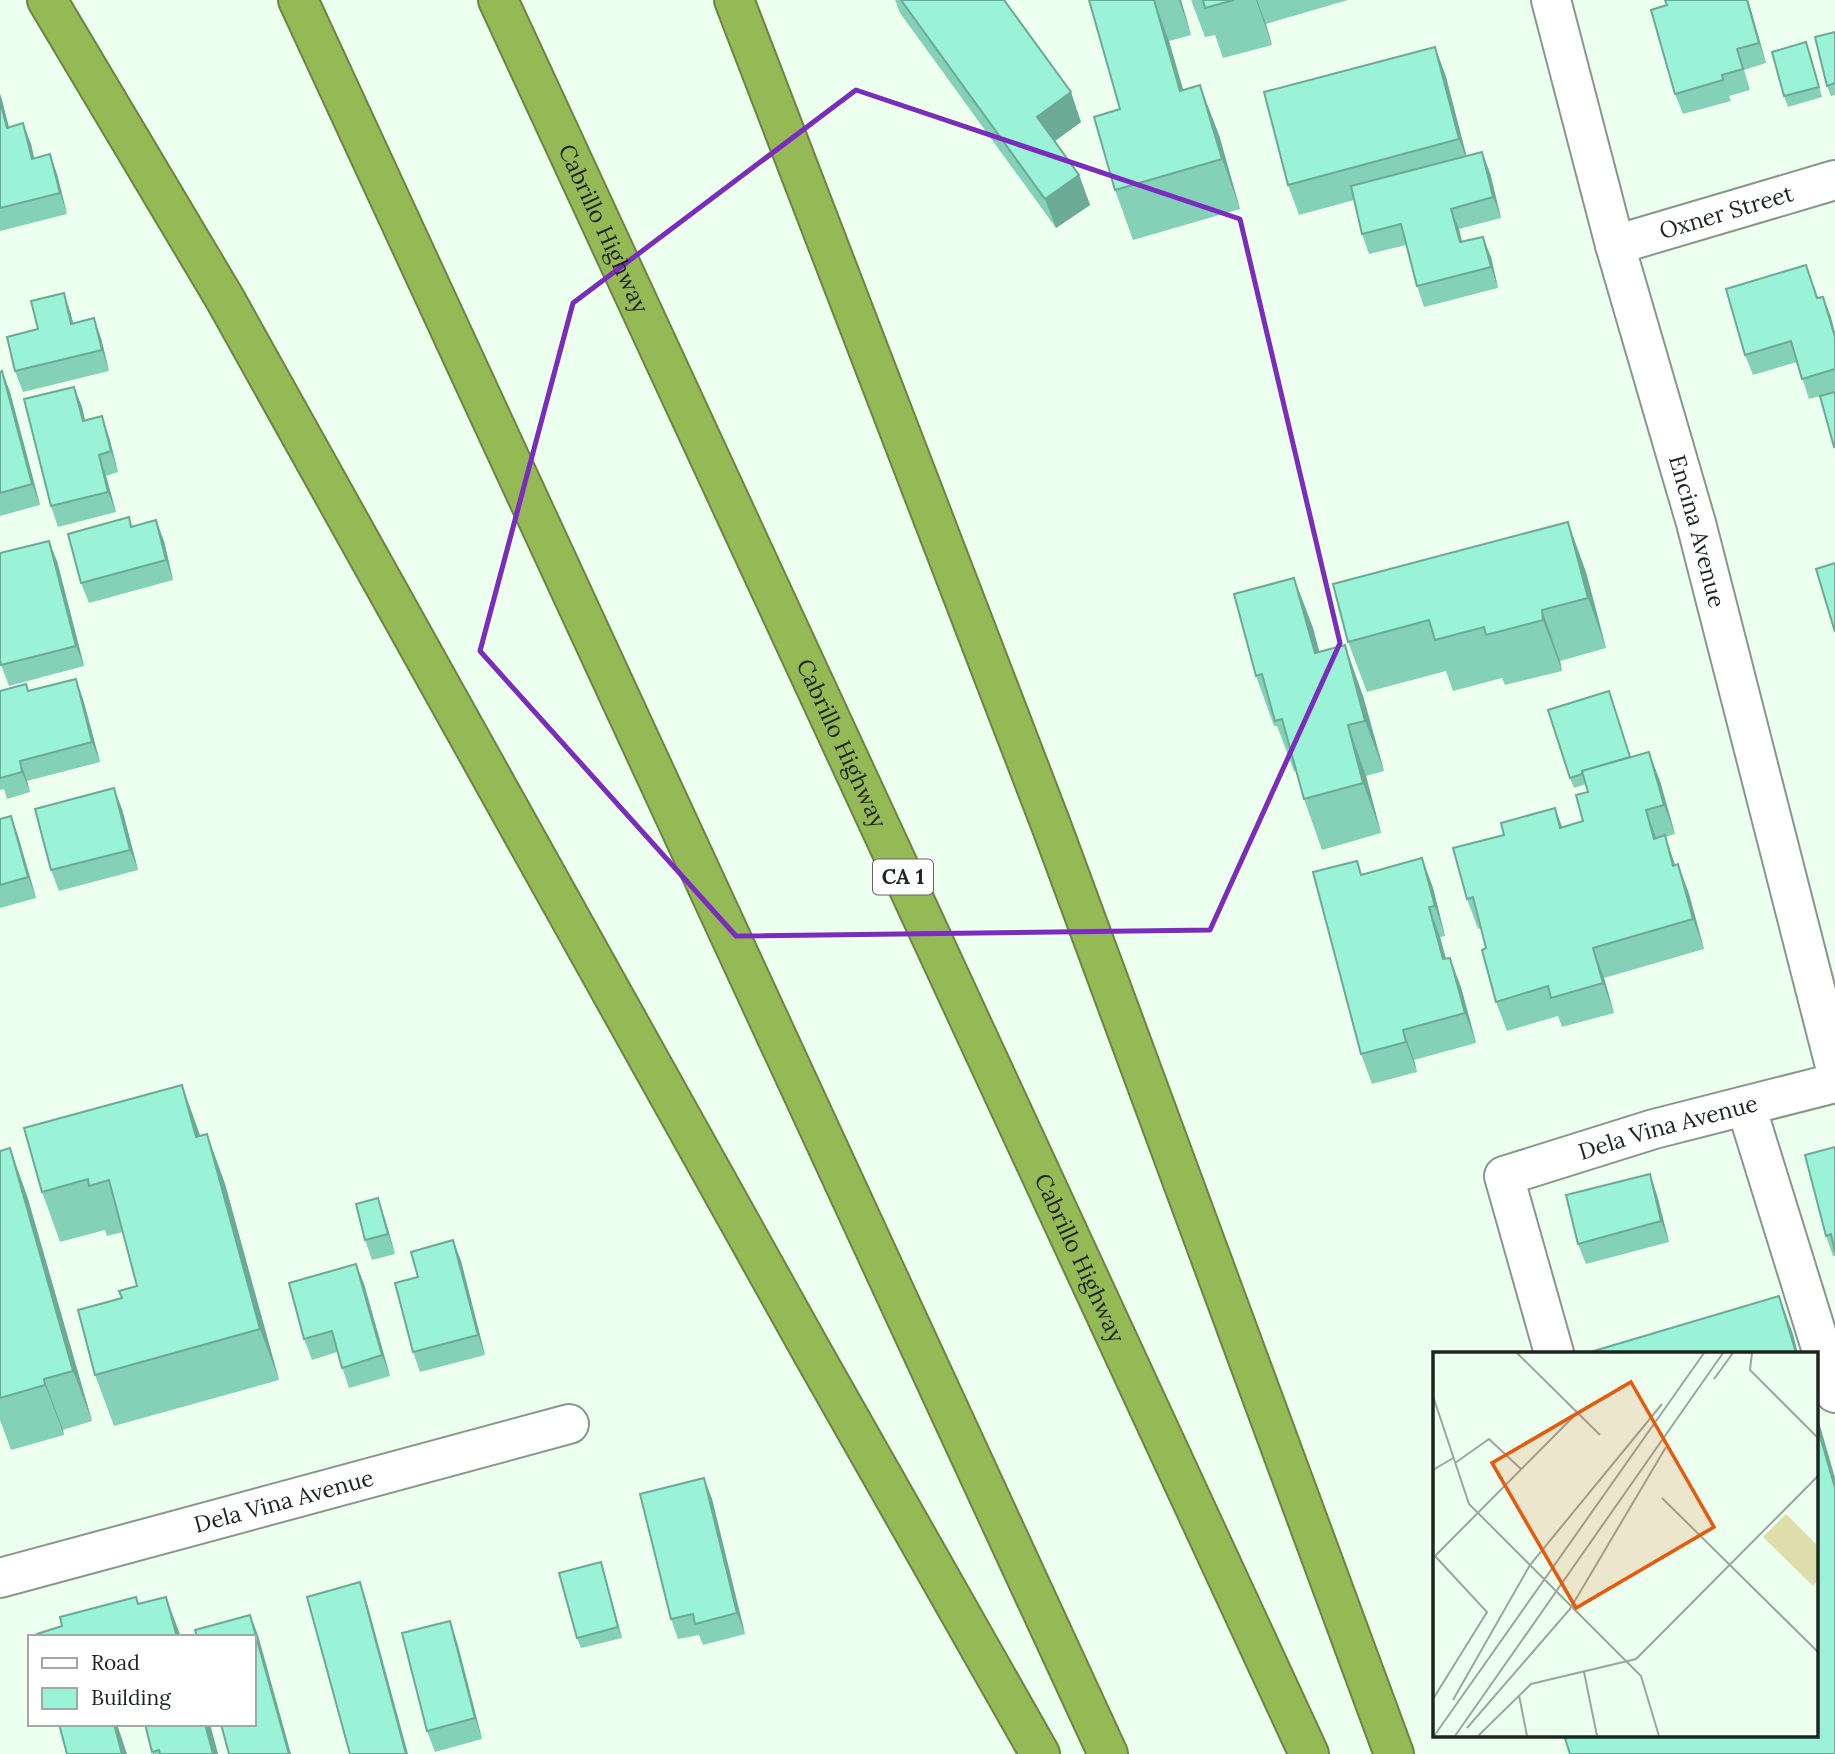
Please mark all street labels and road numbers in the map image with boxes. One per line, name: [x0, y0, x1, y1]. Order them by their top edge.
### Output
street label: Cabrillo Highway: [553, 139, 656, 318]
street label: Oxner Street: [1656, 178, 1796, 245]
street label: Encina Avenue: [1663, 451, 1732, 610]
street label: Cabrillo Highway: [791, 654, 894, 833]
road number: CA 1: [873, 860, 933, 894]
street label: Dela Vina Avenue: [1575, 1088, 1761, 1166]
street label: Cabrillo Highway: [1029, 1169, 1132, 1348]
street label: Dela Vina Avenue: [191, 1463, 377, 1539]

